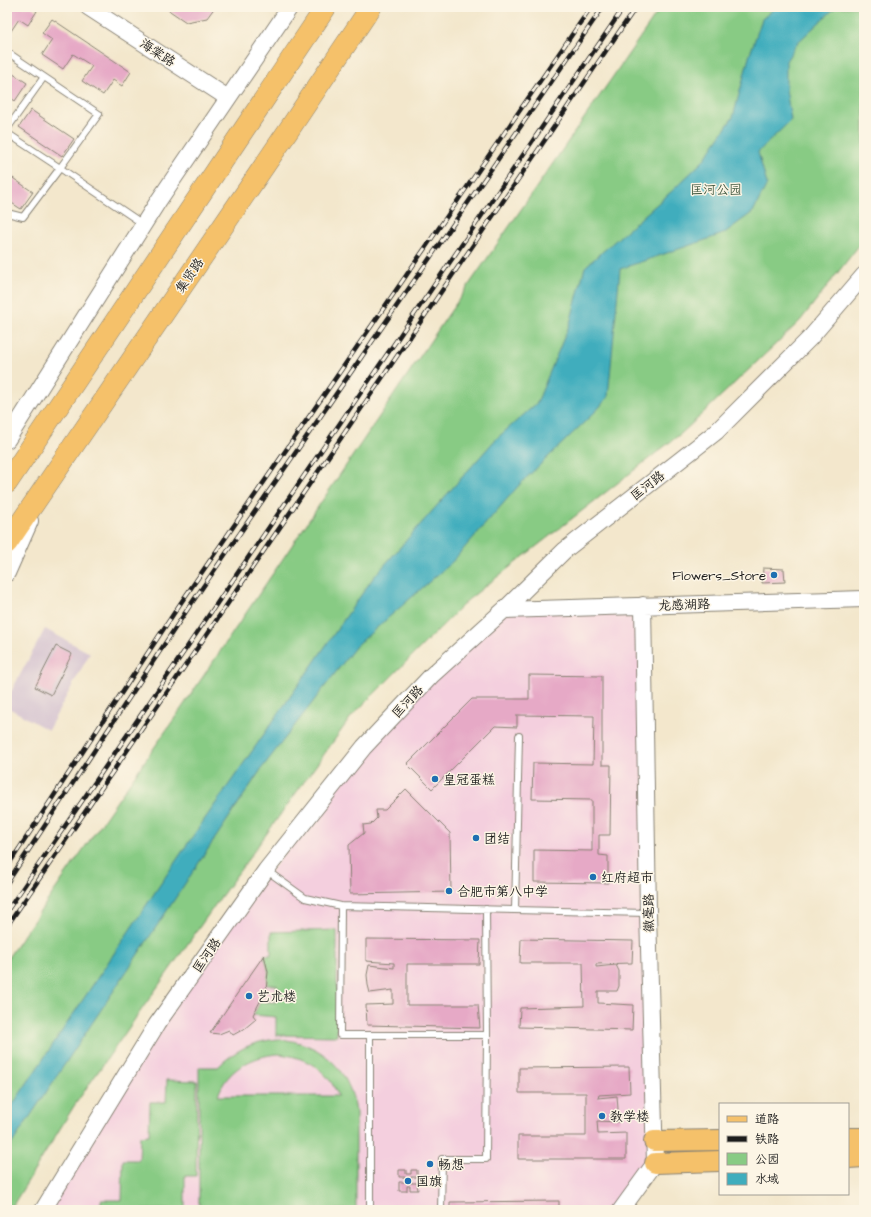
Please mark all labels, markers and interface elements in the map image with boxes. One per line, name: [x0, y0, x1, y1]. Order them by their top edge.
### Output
street label: 海棠路: [136, 35, 179, 71]
park label: 匡河公园: [690, 181, 742, 199]
street label: 集贤路: [171, 254, 208, 297]
street label: 匡河路: [627, 467, 669, 505]
place label: Flowers_Store: [672, 567, 766, 585]
marker: Flowers_Store: [769, 570, 779, 580]
street label: 龙感湖路: [658, 595, 710, 615]
street label: 匡河路: [388, 681, 428, 722]
place label: 皇冠蛋糕: [443, 771, 495, 789]
marker: 皇冠蛋糕: [430, 774, 440, 784]
place label: 团结: [484, 830, 510, 848]
marker: 团结: [471, 833, 481, 843]
place label: 红府超市: [601, 869, 653, 887]
marker: 红府超市: [588, 872, 598, 882]
place label: 合肥市第八中学: [457, 883, 548, 901]
marker: 合肥市第八中学: [444, 886, 454, 896]
street label: 徽毫路: [640, 893, 658, 933]
street label: 匡河路: [188, 934, 225, 977]
place label: 艺术楼: [257, 988, 296, 1006]
marker: 艺术楼: [244, 991, 254, 1001]
legend: [719, 1103, 849, 1195]
place label: 教学楼: [610, 1108, 649, 1126]
marker: 教学楼: [597, 1111, 607, 1121]
text: 道路: [755, 1111, 779, 1128]
text: 铁路: [755, 1131, 779, 1148]
text: 公园: [755, 1151, 779, 1168]
place label: 畅想: [438, 1156, 464, 1174]
marker: 畅想: [425, 1159, 435, 1169]
text: 水域: [755, 1171, 779, 1188]
place label: 国旗: [416, 1173, 442, 1191]
marker: 国旗: [403, 1176, 413, 1186]

